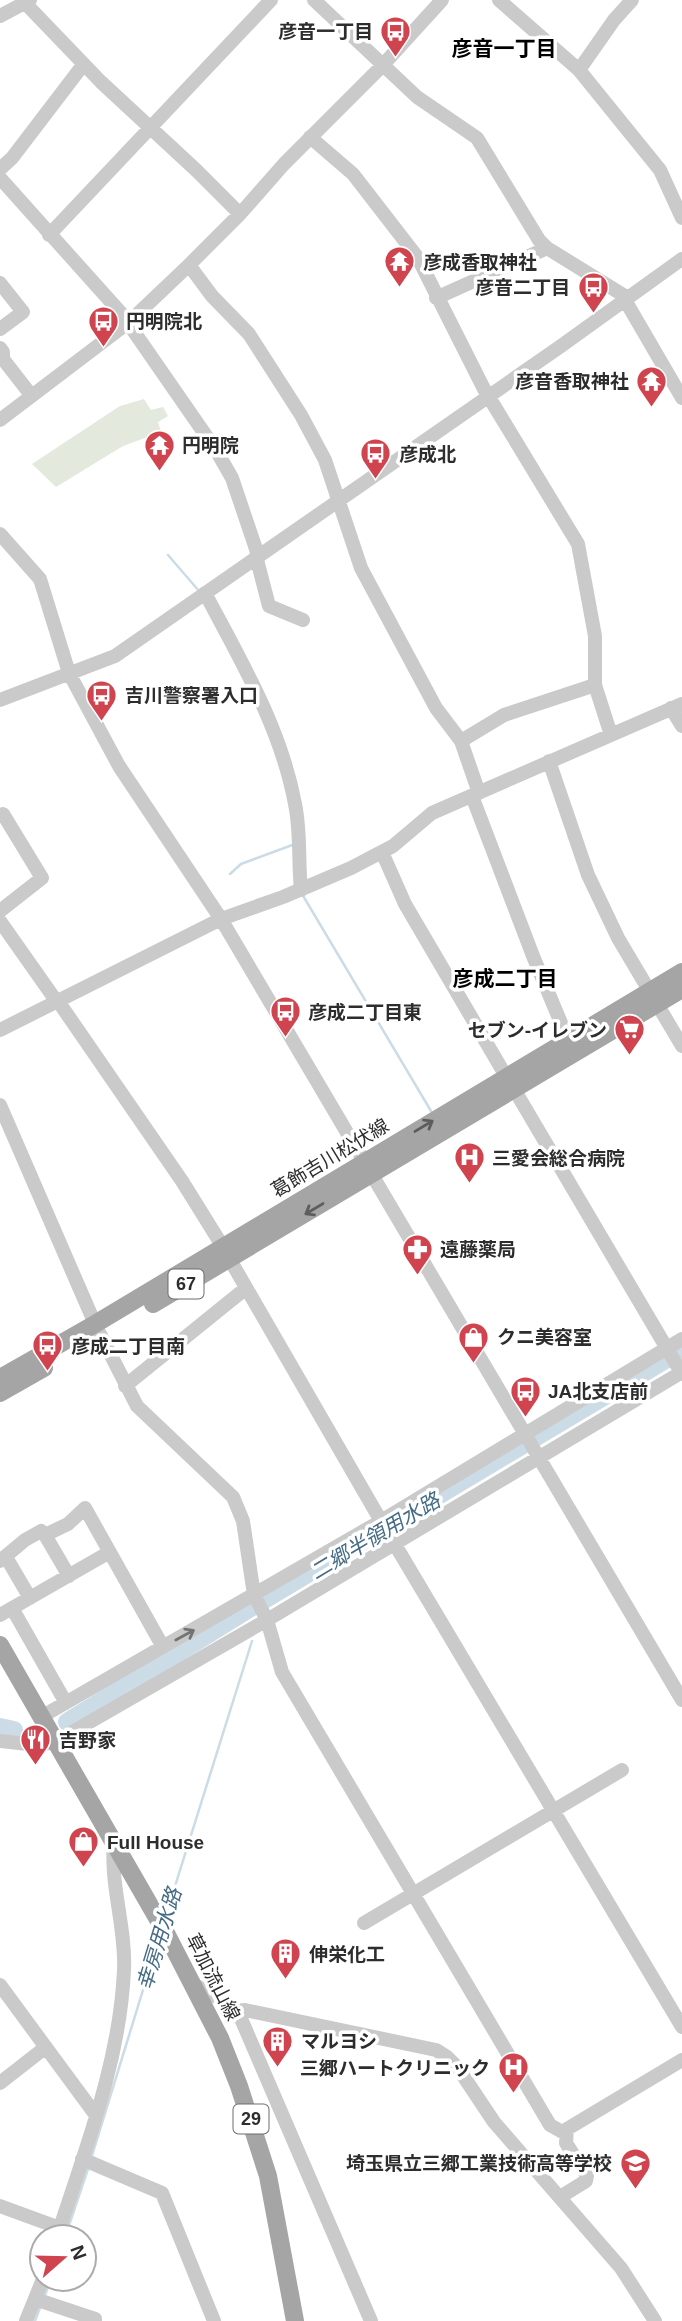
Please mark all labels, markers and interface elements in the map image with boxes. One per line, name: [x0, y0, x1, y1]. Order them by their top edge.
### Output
bus stop icon: 彦音一丁目: [379, 14, 413, 58]
place label: 彦音一丁目: [278, 21, 373, 42]
district label: 彦音一丁目: [452, 37, 557, 60]
temple icon: 彦成香取神社: [383, 245, 417, 289]
place label: 彦成香取神社: [423, 252, 537, 273]
bus stop icon: 彦音二丁目: [576, 270, 610, 314]
place label: 彦音二丁目: [475, 277, 570, 298]
bus stop icon: 円明院北: [86, 304, 120, 348]
place label: 円明院北: [126, 311, 202, 332]
temple icon: 彦音香取神社: [635, 364, 669, 408]
place label: 彦音香取神社: [515, 371, 629, 392]
temple icon: 円明院: [142, 428, 176, 472]
place label: 円明院: [182, 435, 239, 456]
bus stop icon: 彦成北: [359, 437, 393, 481]
place label: 彦成北: [399, 444, 456, 465]
bus stop icon: 吉川警察署入口: [85, 678, 119, 722]
place label: 吉川警察署入口: [125, 685, 258, 706]
district label: 彦成二丁目: [453, 967, 558, 990]
bus stop icon: 彦成二丁目東: [268, 995, 302, 1039]
place label: 彦成二丁目東: [308, 1002, 422, 1023]
supermarket icon: セブン-イレブン: [613, 1013, 647, 1057]
place label: セブン-イレブン: [468, 1020, 607, 1041]
street label: 葛飾吉川松伏線: [268, 1115, 392, 1201]
one-way arrow: [413, 1119, 433, 1133]
hospital icon: 三愛会総合病院: [452, 1141, 486, 1185]
place label: 三愛会総合病院: [492, 1148, 625, 1169]
one-way arrow: [305, 1202, 325, 1216]
pharmacy icon: 遠藤薬局: [400, 1232, 434, 1276]
place label: 遠藤薬局: [440, 1239, 516, 1260]
road number: 67: [168, 1269, 204, 1298]
shop icon: クニ美容室: [457, 1320, 491, 1364]
place label: クニ美容室: [497, 1327, 592, 1348]
bus stop icon: 彦成二丁目南: [31, 1329, 65, 1373]
place label: 彦成二丁目南: [71, 1336, 185, 1357]
bus stop icon: JA北支店前: [508, 1374, 542, 1418]
place label: JA北支店前: [548, 1381, 648, 1402]
water label: 二郷半領用水路: [306, 1487, 446, 1584]
one-way arrow: [175, 1628, 195, 1642]
restaurant icon: 吉野家: [19, 1723, 53, 1767]
place label: 吉野家: [59, 1730, 116, 1751]
shop icon: Full House: [67, 1825, 101, 1869]
place label: Full House: [107, 1832, 204, 1853]
water label: 幸房用水路: [133, 1884, 186, 1993]
street label: 草加流山線: [182, 1930, 244, 2024]
building icon: 伸栄化工: [269, 1937, 303, 1981]
place label: 伸栄化工: [309, 1944, 385, 1965]
building icon: マルヨシ: [261, 2024, 295, 2068]
place label: マルヨシ: [301, 2031, 377, 2052]
hospital icon: 三郷ハートクリニック: [496, 2051, 530, 2095]
place label: 三郷ハートクリニック: [300, 2058, 490, 2079]
road number: 29: [233, 2104, 268, 2134]
school or university icon: 埼玉県立三郷工業技術高等学校: [618, 2146, 652, 2190]
place label: 埼玉県立三郷工業技術高等学校: [346, 2153, 612, 2174]
north arrow: [28, 2223, 98, 2293]
text: N: [66, 2242, 91, 2262]

